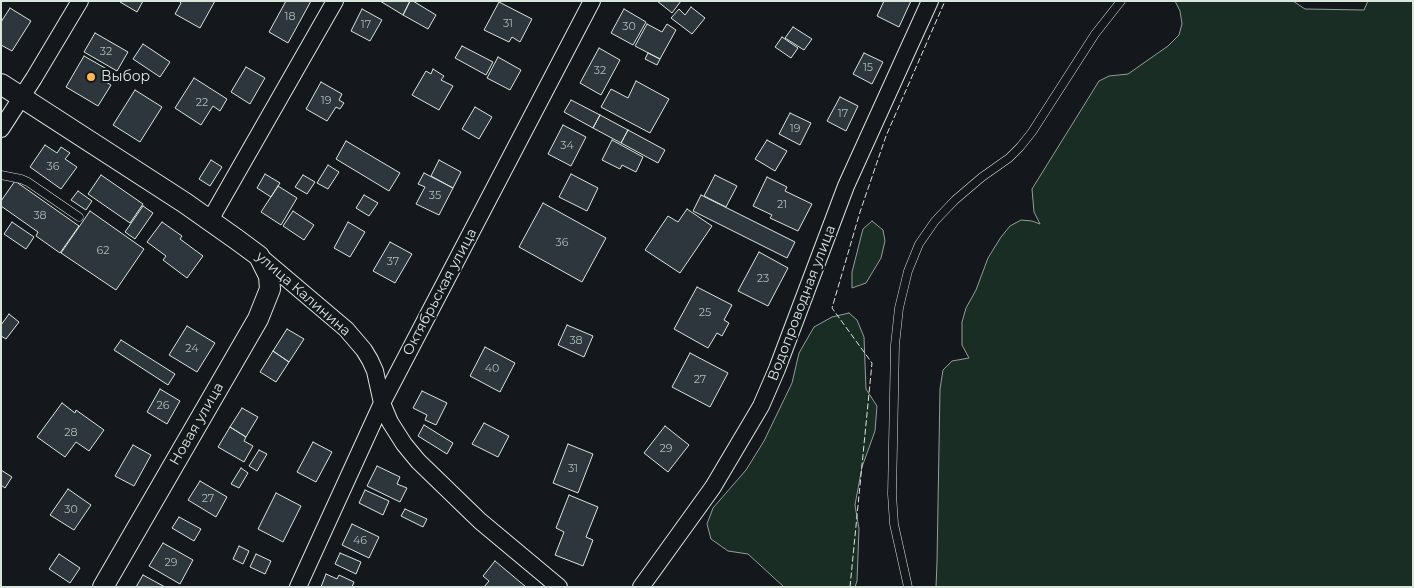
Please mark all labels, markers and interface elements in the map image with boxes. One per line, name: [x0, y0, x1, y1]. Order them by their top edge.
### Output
house number: 18: [285, 10, 295, 24]
house number: 31: [503, 17, 513, 31]
house number: 17: [361, 18, 371, 32]
house number: 30: [622, 20, 636, 34]
house number: 32: [100, 45, 112, 59]
house number: 15: [863, 61, 873, 75]
house number: 32: [594, 64, 606, 78]
place label: Выбор: [101, 69, 150, 85]
marker: Выбор: [85, 71, 97, 83]
house number: 19: [321, 94, 331, 108]
house number: 22: [196, 96, 208, 110]
house number: 17: [838, 107, 848, 121]
house number: 19: [790, 122, 800, 136]
house number: 34: [560, 139, 574, 153]
house number: 36: [47, 160, 59, 174]
house number: 35: [429, 189, 441, 203]
house number: 21: [777, 198, 787, 212]
house number: 38: [33, 209, 47, 223]
street label: Водопроводная улица: [765, 223, 839, 383]
street label: Октябрьская улица: [399, 226, 481, 358]
house number: 36: [556, 236, 568, 250]
house number: 62: [97, 244, 109, 258]
street label: улица Калинина: [252, 248, 354, 340]
house number: 37: [387, 255, 399, 269]
house number: 23: [757, 272, 769, 286]
house number: 25: [699, 306, 711, 320]
house number: 38: [569, 334, 583, 348]
house number: 24: [185, 342, 199, 356]
house number: 40: [485, 362, 499, 376]
house number: 27: [694, 373, 706, 387]
street label: Новая улица: [166, 380, 228, 468]
house number: 26: [157, 399, 169, 413]
house number: 28: [64, 426, 78, 440]
house number: 29: [660, 442, 672, 456]
house number: 31: [568, 462, 578, 476]
house number: 27: [202, 492, 214, 506]
house number: 30: [64, 503, 78, 517]
house number: 46: [353, 534, 367, 548]
house number: 29: [165, 556, 177, 570]

